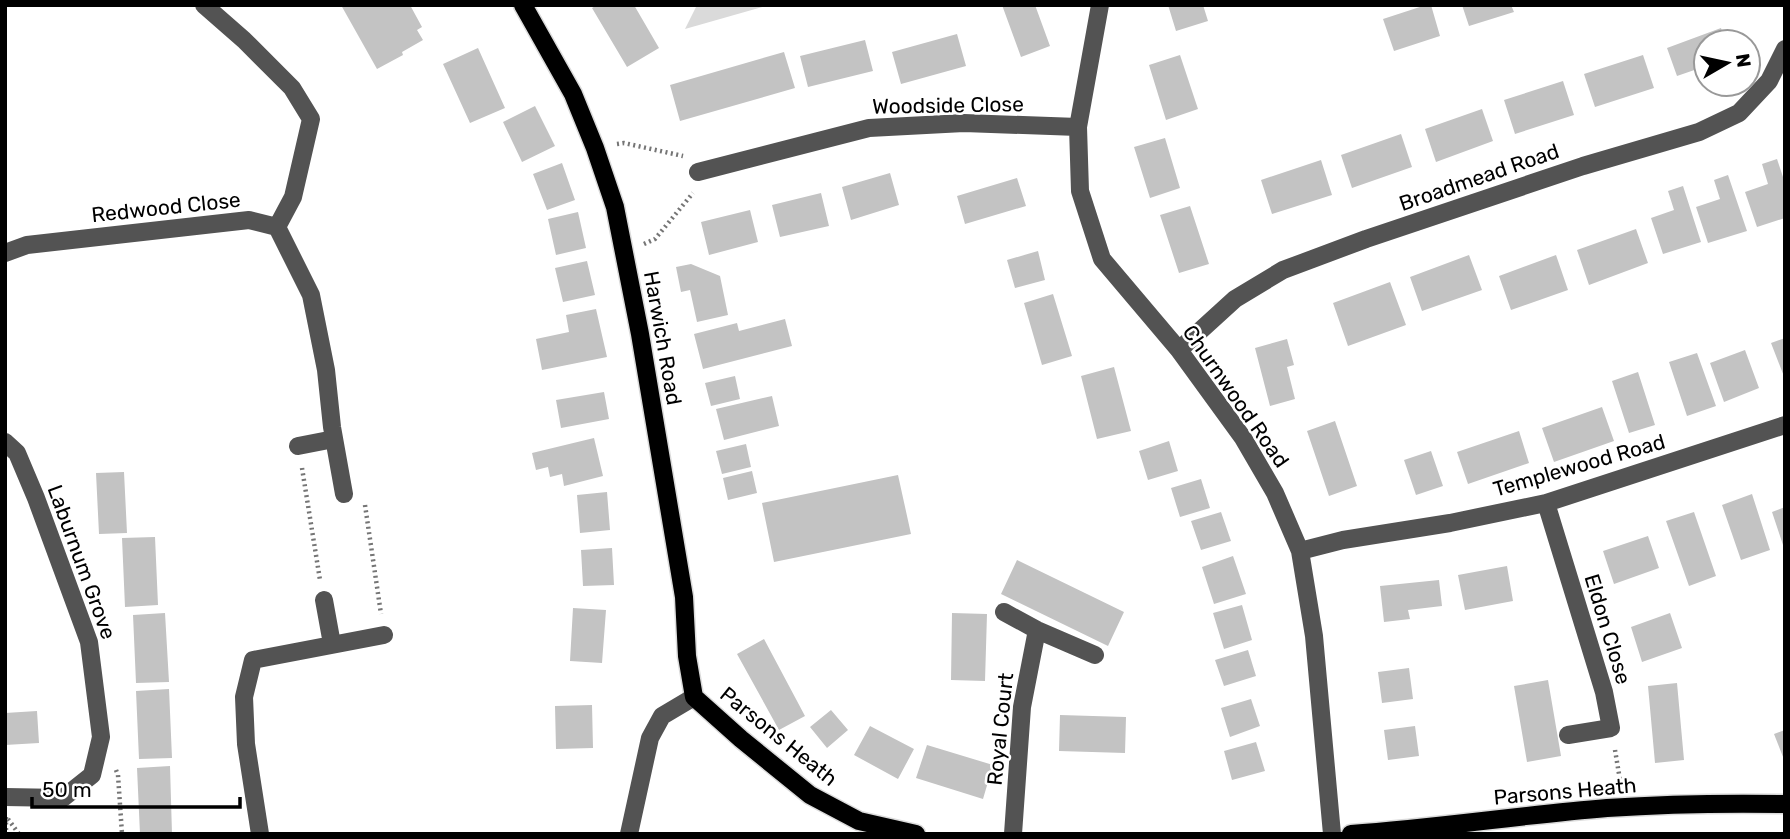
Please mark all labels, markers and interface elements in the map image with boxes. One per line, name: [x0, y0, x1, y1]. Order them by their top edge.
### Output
north arrow: [1692, 28, 1762, 98]
text: N: [1731, 52, 1756, 69]
street label: Woodside Close: [872, 91, 1024, 119]
street label: Broadmead Road: [1396, 138, 1562, 216]
street label: Redwood Close: [90, 187, 242, 227]
street label: Harwich Road: [639, 269, 687, 407]
street label: Churnwood Road: [1178, 320, 1294, 472]
street label: Templewood Road: [1490, 428, 1668, 502]
street label: Laburnum Grove: [42, 481, 122, 643]
street label: Eldon Close: [1579, 571, 1637, 687]
street label: Royal Court: [982, 671, 1018, 787]
street label: Parsons Heath: [715, 681, 843, 791]
scale bar: [32, 766, 240, 810]
street label: Parsons Heath: [1492, 772, 1638, 810]
text: 50 m: [42, 777, 92, 802]

